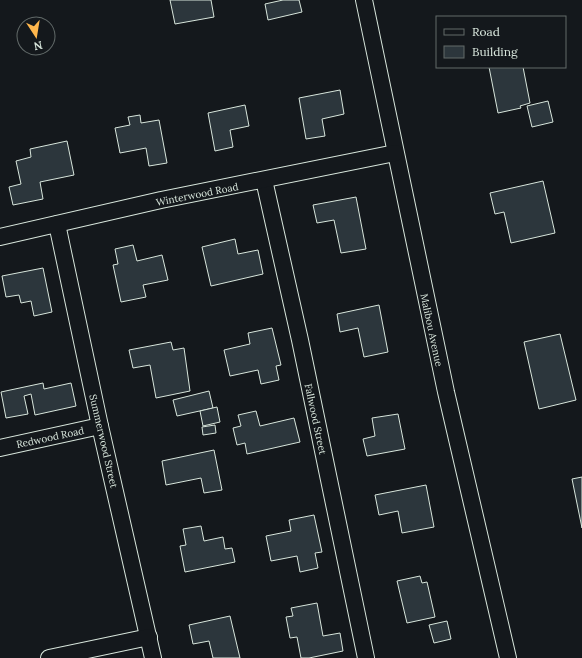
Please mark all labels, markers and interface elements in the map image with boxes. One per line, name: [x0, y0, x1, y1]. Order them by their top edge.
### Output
north arrow: [16, 16, 56, 56]
legend: [436, 16, 566, 68]
text: Road: [472, 24, 500, 39]
text: N: [32, 38, 44, 54]
text: Building: [472, 44, 518, 59]
street label: Winterwood Road: [155, 180, 239, 209]
street label: Malibou Avenue: [417, 293, 446, 368]
street label: Fallwood Street: [302, 382, 329, 456]
street label: Summerwood Street: [86, 393, 121, 489]
street label: Redwood Road: [15, 424, 85, 451]

